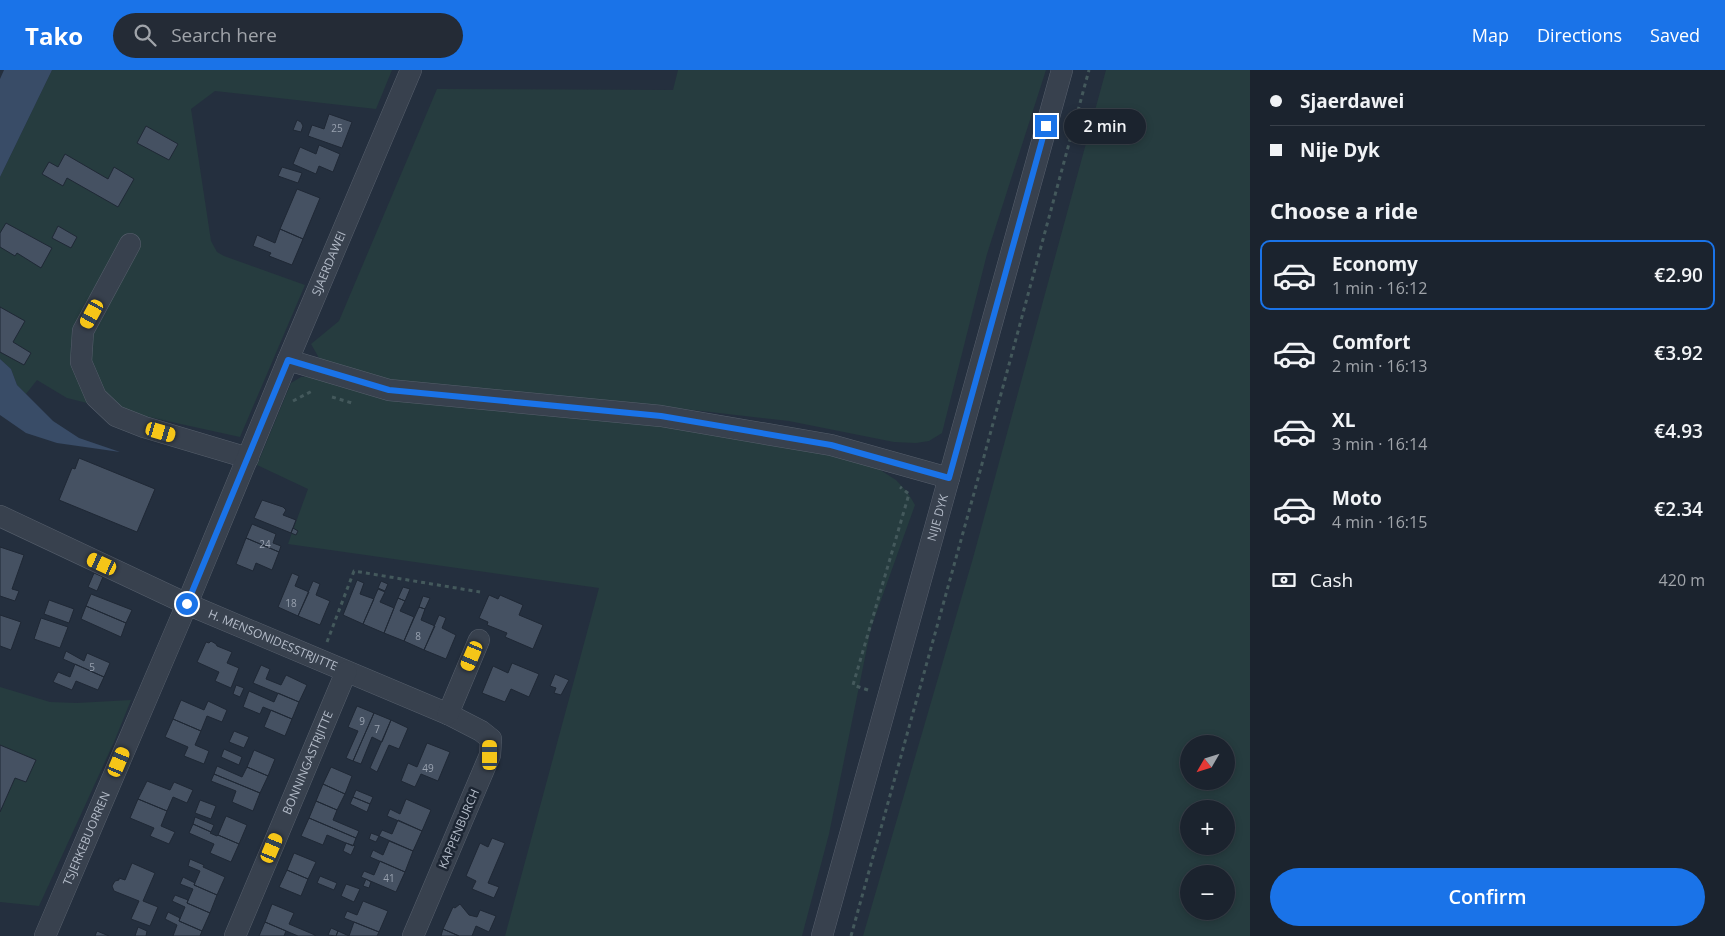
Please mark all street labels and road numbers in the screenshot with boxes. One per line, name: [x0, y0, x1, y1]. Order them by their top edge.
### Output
street label: SJAERDAWEI: [307, 228, 350, 298]
street label: NIJE DYK: [923, 492, 952, 543]
street label: H. MENSONIDESSTRJITTE: [206, 605, 341, 675]
street label: BONNINGASTRJITTE: [278, 708, 337, 817]
street label: KAPPENBURCH: [434, 786, 483, 871]
street label: TSJERKEBUORREN: [59, 789, 114, 888]

